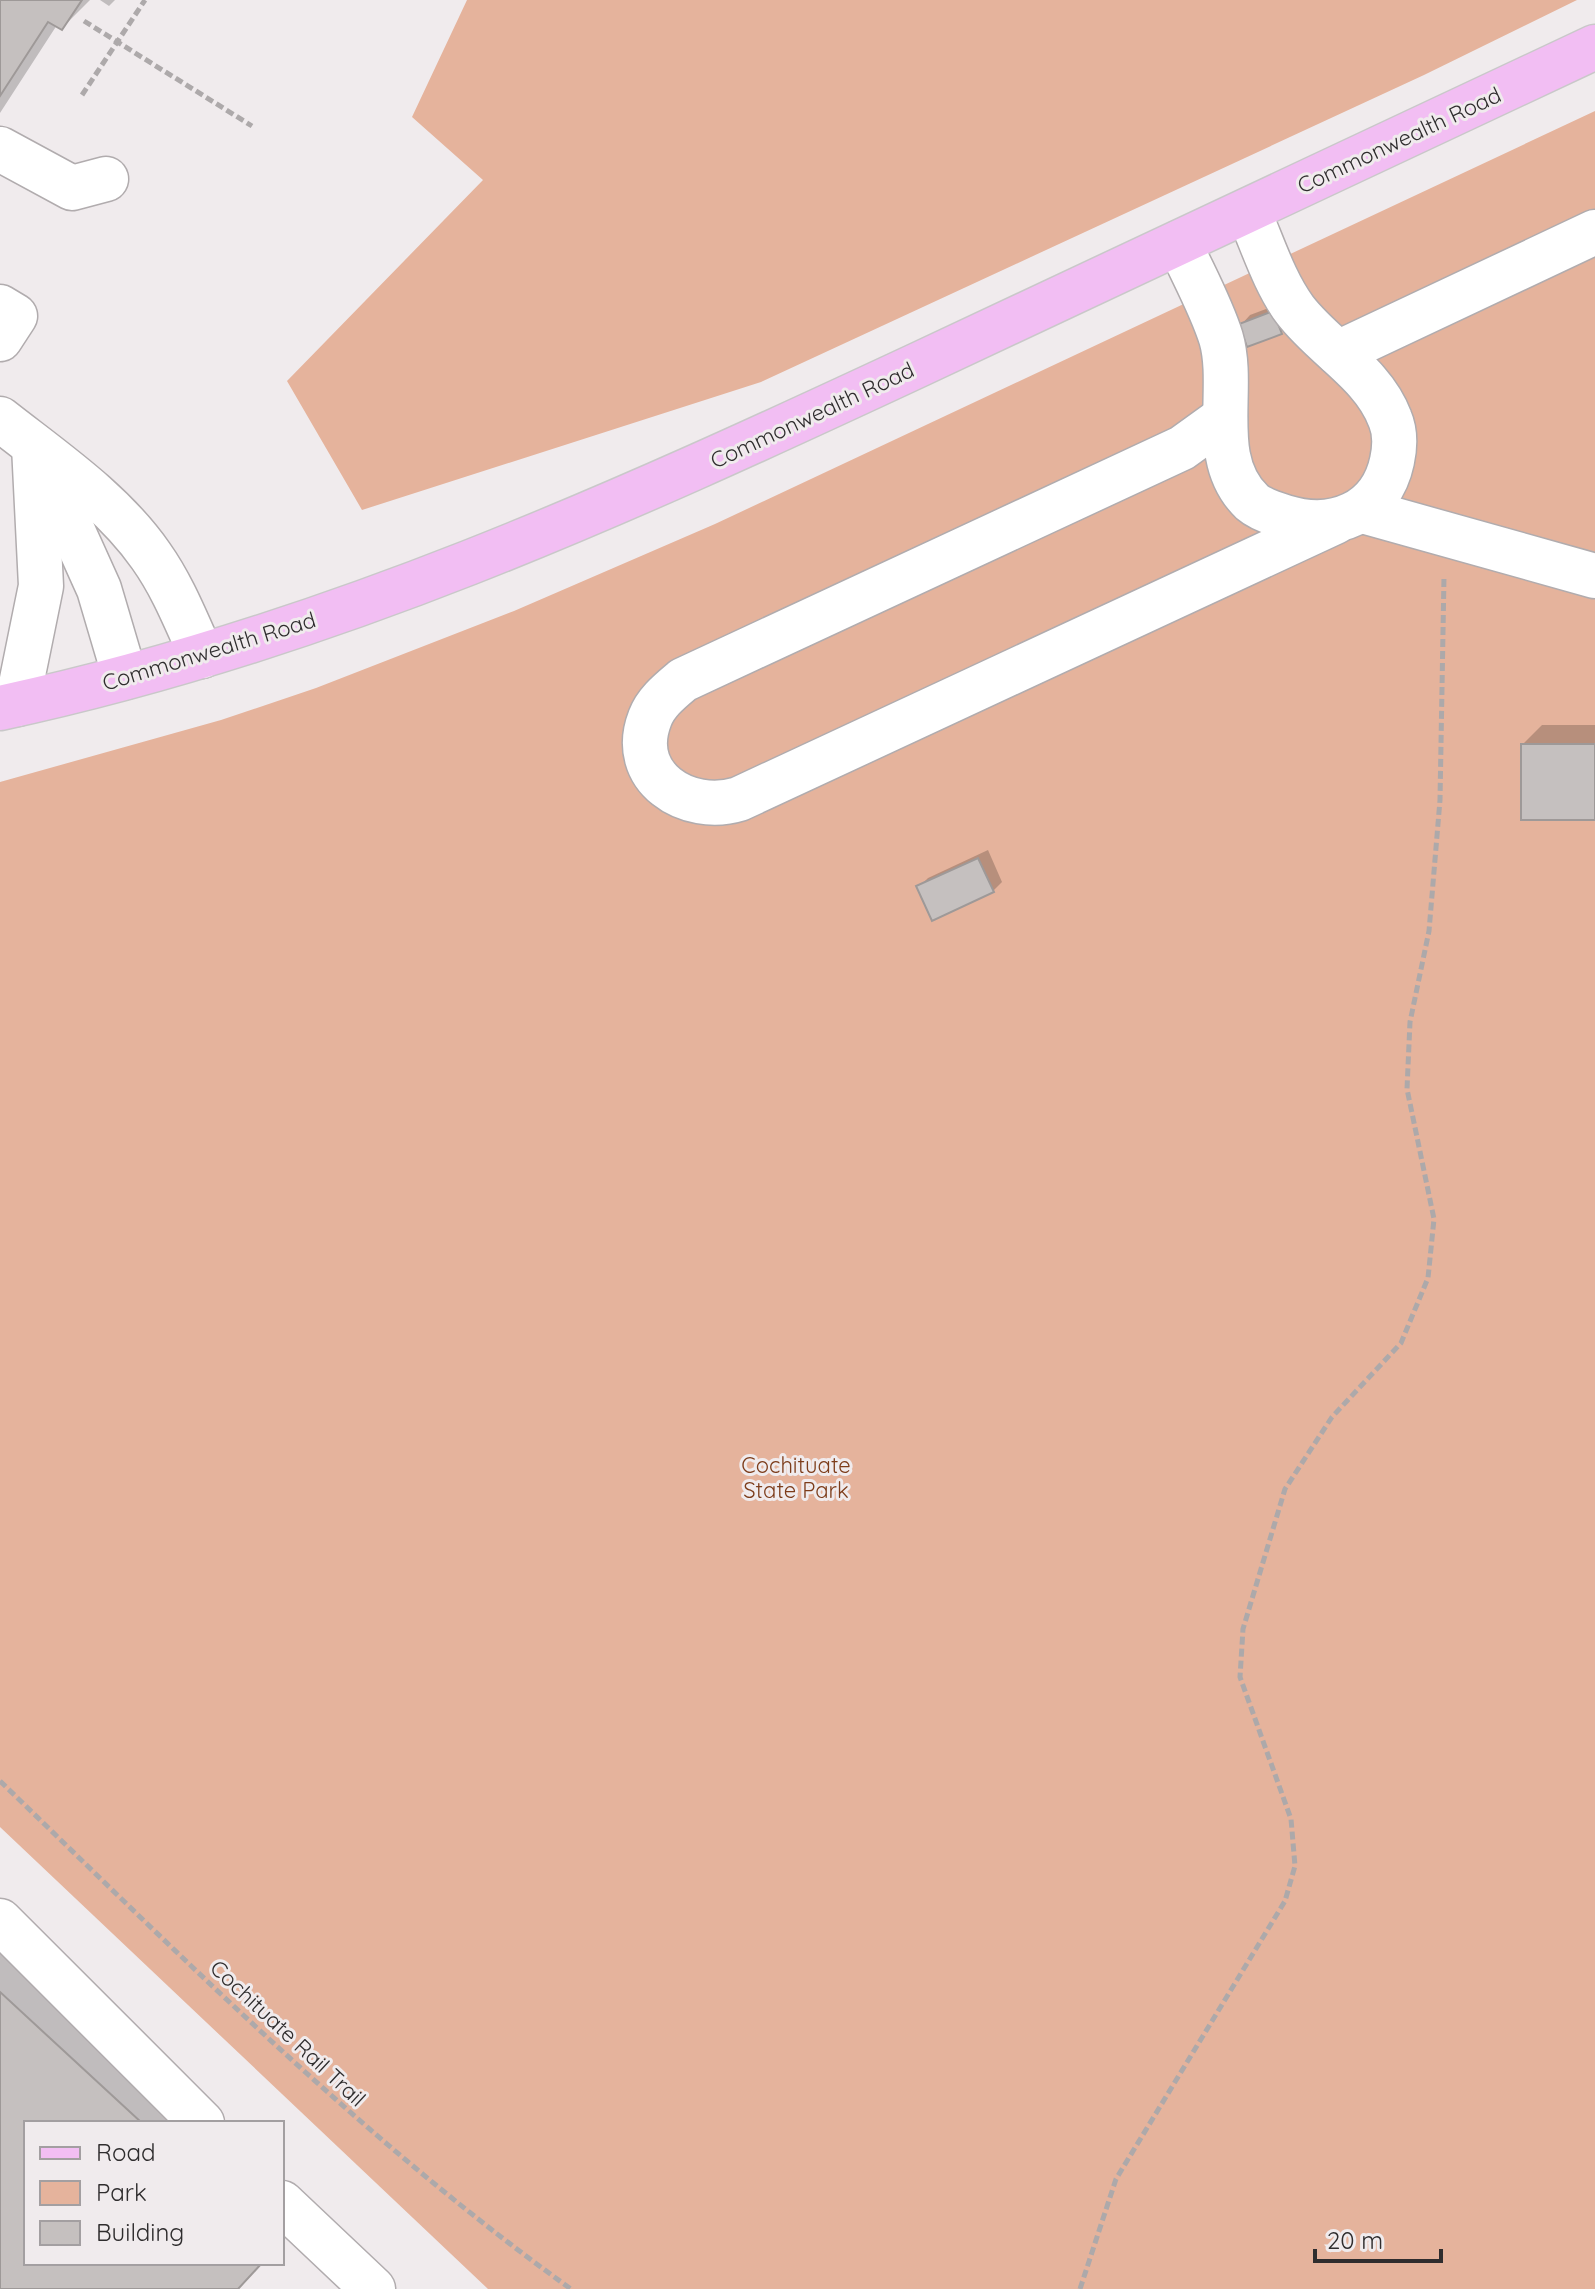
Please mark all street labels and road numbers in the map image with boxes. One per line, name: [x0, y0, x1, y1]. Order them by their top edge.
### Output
street label: Commonwealth Road: [1293, 80, 1505, 200]
street label: Commonwealth Road: [706, 355, 918, 475]
street label: Commonwealth Road: [99, 605, 319, 697]
street label: Cochituate Rail Trail: [204, 1954, 372, 2112]

